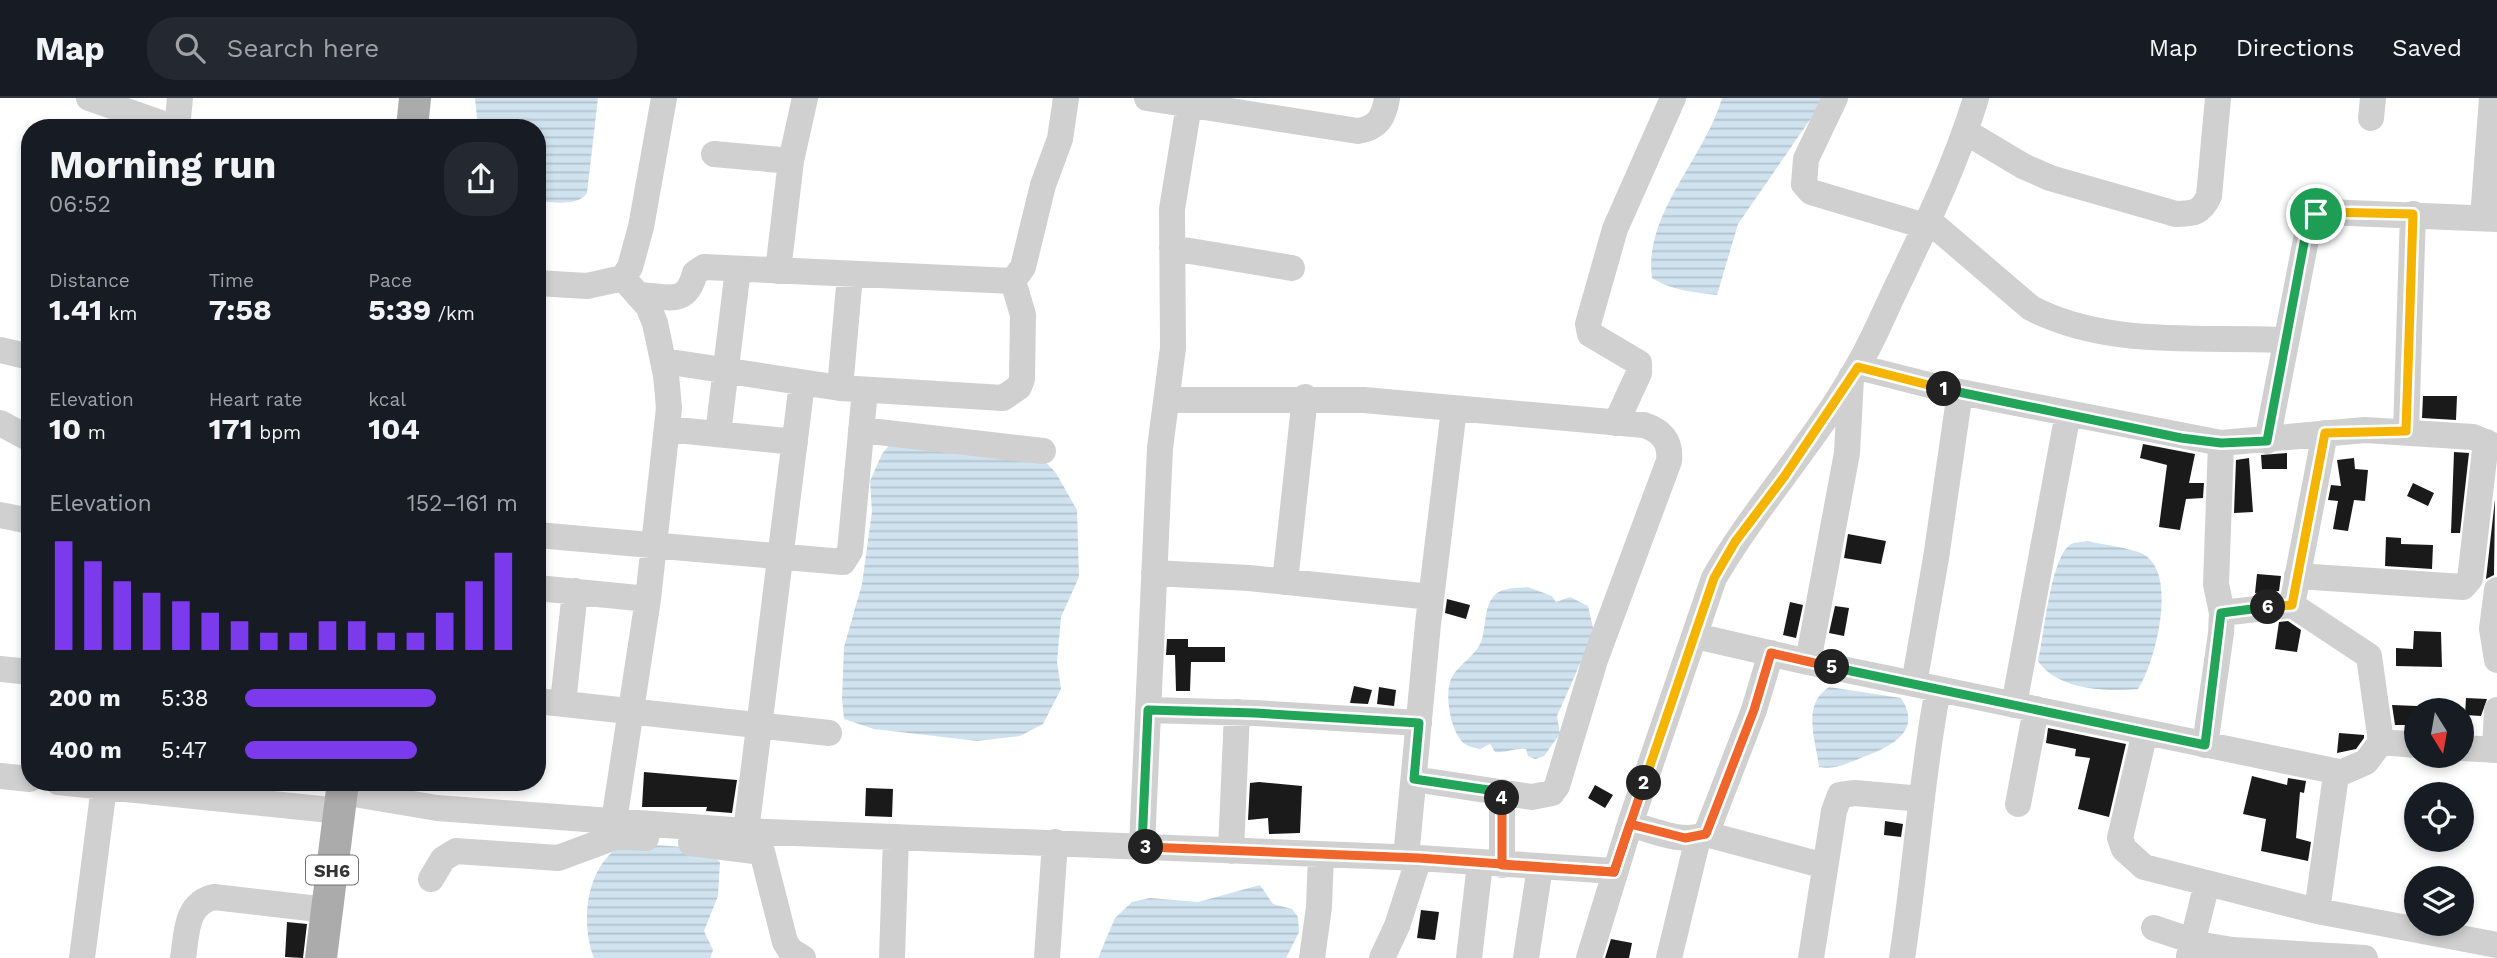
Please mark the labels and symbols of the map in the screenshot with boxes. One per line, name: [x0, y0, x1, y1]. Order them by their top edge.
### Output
pin: [2286, 184, 2346, 244]
pin: 1: [1926, 372, 1962, 406]
pin: 6: [2250, 589, 2286, 624]
pin: 5: [1814, 650, 1850, 684]
north arrow: [2404, 698, 2474, 768]
pin: 2: [1626, 766, 1662, 800]
pin: 4: [1484, 780, 1520, 816]
pin: 3: [1128, 830, 1164, 864]
road number: SH6: [306, 856, 358, 884]

